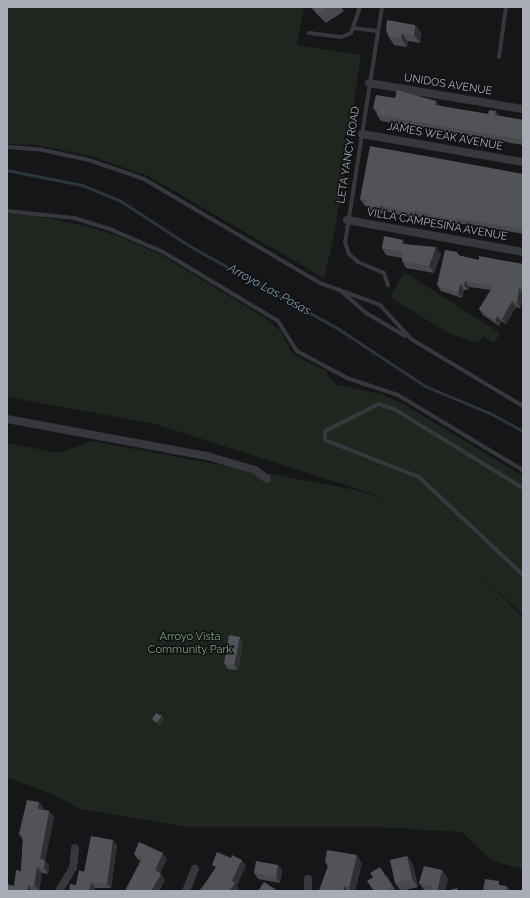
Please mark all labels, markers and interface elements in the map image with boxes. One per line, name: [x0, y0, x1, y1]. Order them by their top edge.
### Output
street label: UNIDOS AVENUE: [403, 71, 493, 99]
street label: LETA YANCY ROAD: [335, 105, 363, 205]
street label: JAMES WEAK AVENUE: [386, 120, 504, 154]
street label: VILLA CAMPESINA AVENUE: [365, 206, 509, 244]
water label: Arroyo Las Posas: [225, 261, 313, 319]
park label: Arroyo Vista Community Park: [148, 631, 232, 657]

